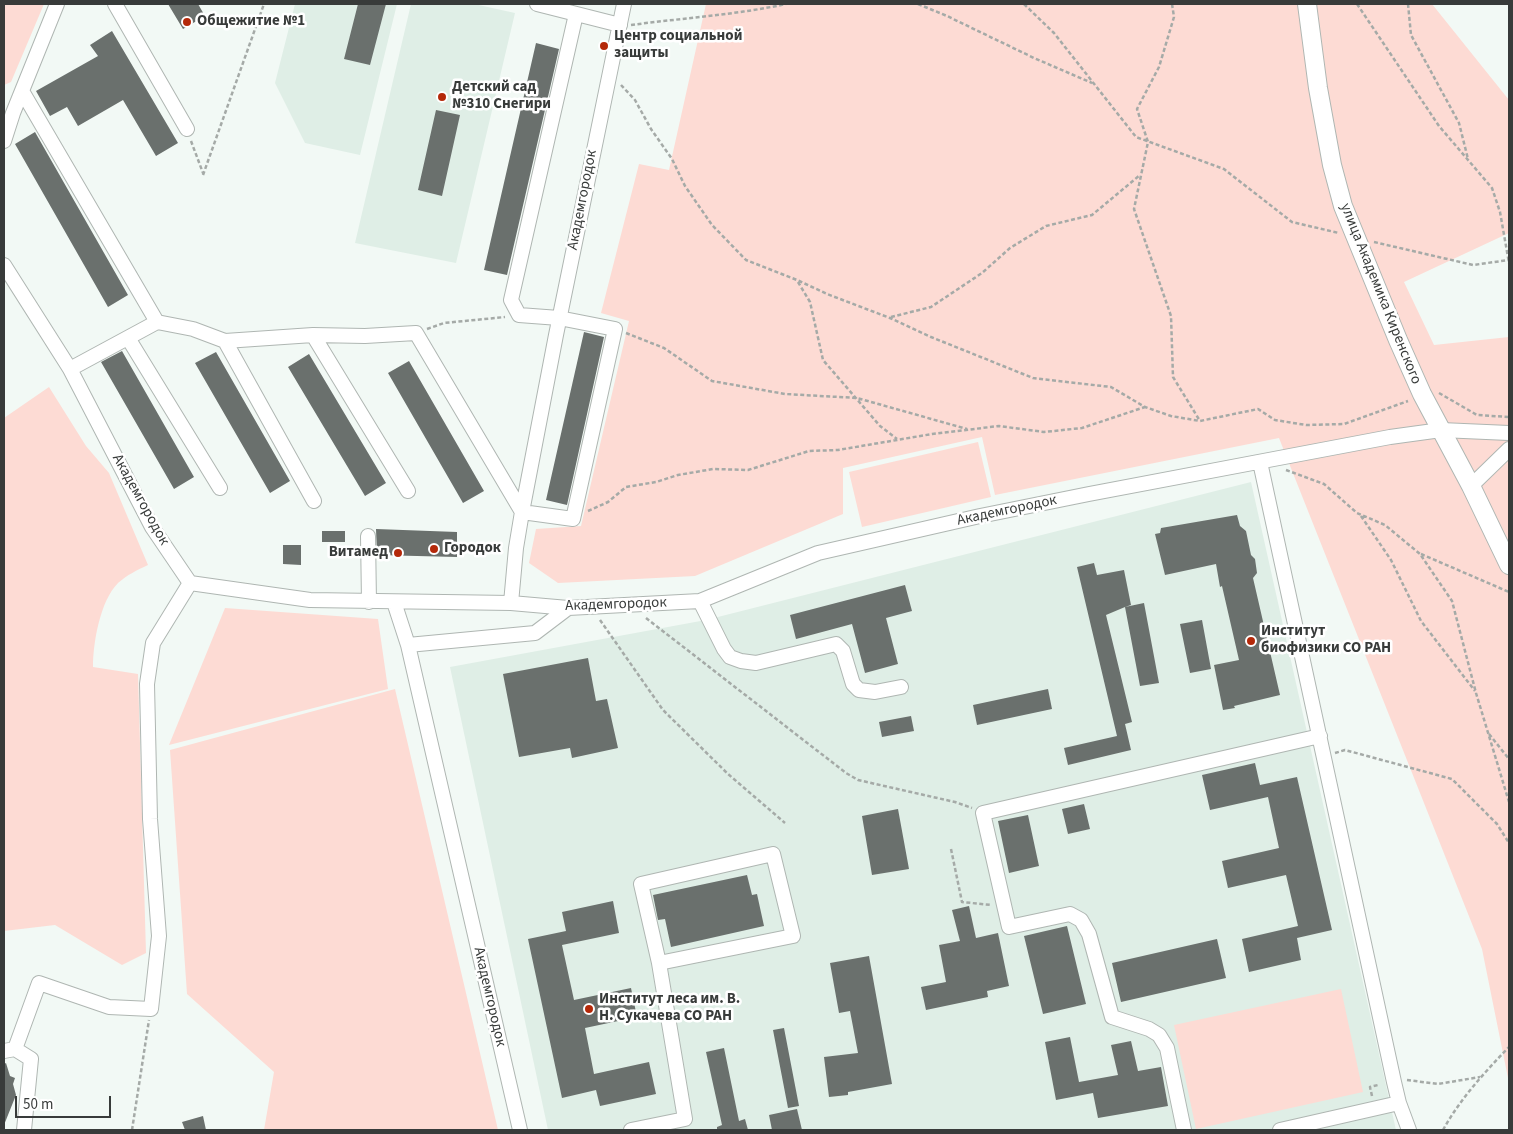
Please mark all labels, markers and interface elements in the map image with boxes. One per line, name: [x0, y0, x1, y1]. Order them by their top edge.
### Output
place label: Общежитие №1: [197, 13, 305, 31]
marker: Общежитие №1: [181, 16, 193, 28]
place label: Центр социальной защиты: [614, 28, 742, 63]
marker: Центр социальной защиты: [598, 40, 610, 52]
place label: Детский сад №310 Снегири: [452, 79, 551, 114]
marker: Детский сад №310 Снегири: [436, 91, 448, 103]
street label: Академгородок: [564, 148, 602, 252]
street label: улица Академика Киренского: [1335, 201, 1425, 387]
street label: Академгородок: [108, 451, 172, 549]
street label: Академгородок: [955, 492, 1059, 530]
place label: Городок: [444, 540, 501, 558]
marker: Городок: [428, 543, 440, 555]
place label: Витамед: [329, 544, 388, 562]
marker: Витамед: [392, 547, 404, 559]
street label: Академгородок: [565, 594, 667, 616]
place label: Институт биофизики СО РАН: [1261, 623, 1391, 658]
marker: Институт биофизики СО РАН: [1245, 635, 1257, 647]
street label: Академгородок: [469, 945, 509, 1049]
place label: Институт леса им. В. Н. Сукачева СО РАН: [599, 991, 740, 1026]
marker: Институт леса им. В. Н. Сукачева СО РАН: [583, 1003, 595, 1015]
scale bar: [18, 1086, 114, 1118]
text: 50 m: [23, 1094, 53, 1115]

